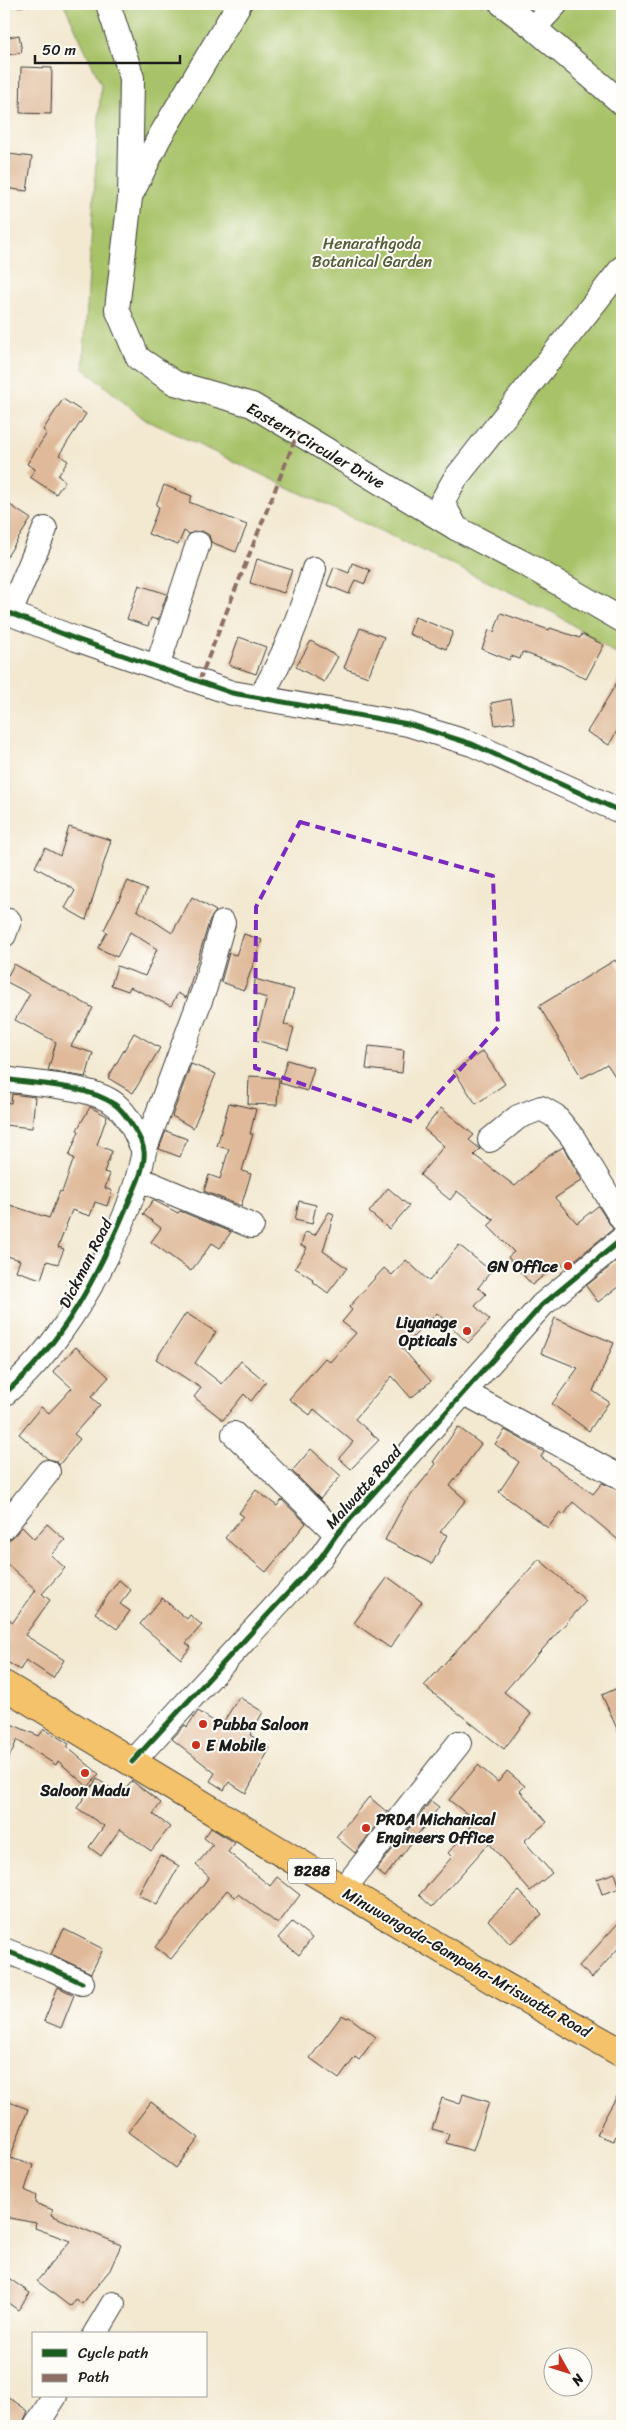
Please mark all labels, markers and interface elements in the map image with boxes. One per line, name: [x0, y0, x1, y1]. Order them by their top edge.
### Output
scale bar: [35, 32, 180, 64]
text: 50 m: [42, 37, 77, 63]
park label: Henarathgoda Botanical Garden: [312, 229, 433, 276]
street label: Eastern Circuler Drive: [241, 394, 391, 497]
street label: Dickman Road: [50, 1212, 121, 1313]
place label: GN Office: [486, 1252, 559, 1281]
marker: GN Office: [562, 1260, 574, 1272]
place label: Liyanage Opticals: [396, 1308, 458, 1355]
marker: Liyanage Opticals: [461, 1325, 473, 1337]
street label: Malwatte Road: [318, 1438, 410, 1536]
place label: Pubba Saloon: [213, 1710, 309, 1739]
marker: Pubba Saloon: [197, 1718, 209, 1730]
place label: E Mobile: [206, 1731, 266, 1760]
marker: E Mobile: [190, 1739, 202, 1751]
marker: Saloon Madu: [79, 1767, 91, 1779]
place label: Saloon Madu: [39, 1776, 130, 1805]
place label: PRDA Michanical Engineers Office: [376, 1805, 497, 1852]
marker: PRDA Michanical Engineers Office: [360, 1822, 372, 1834]
road number: B288: [288, 1858, 336, 1884]
street label: Minuwangoda-Gampaha-Mriswatta Road: [337, 1879, 598, 2047]
legend: [32, 2332, 208, 2398]
text: Cycle path: [78, 2340, 149, 2366]
north arrow: [544, 2348, 594, 2398]
text: Path: [78, 2364, 109, 2390]
text: N: [565, 2367, 591, 2392]

